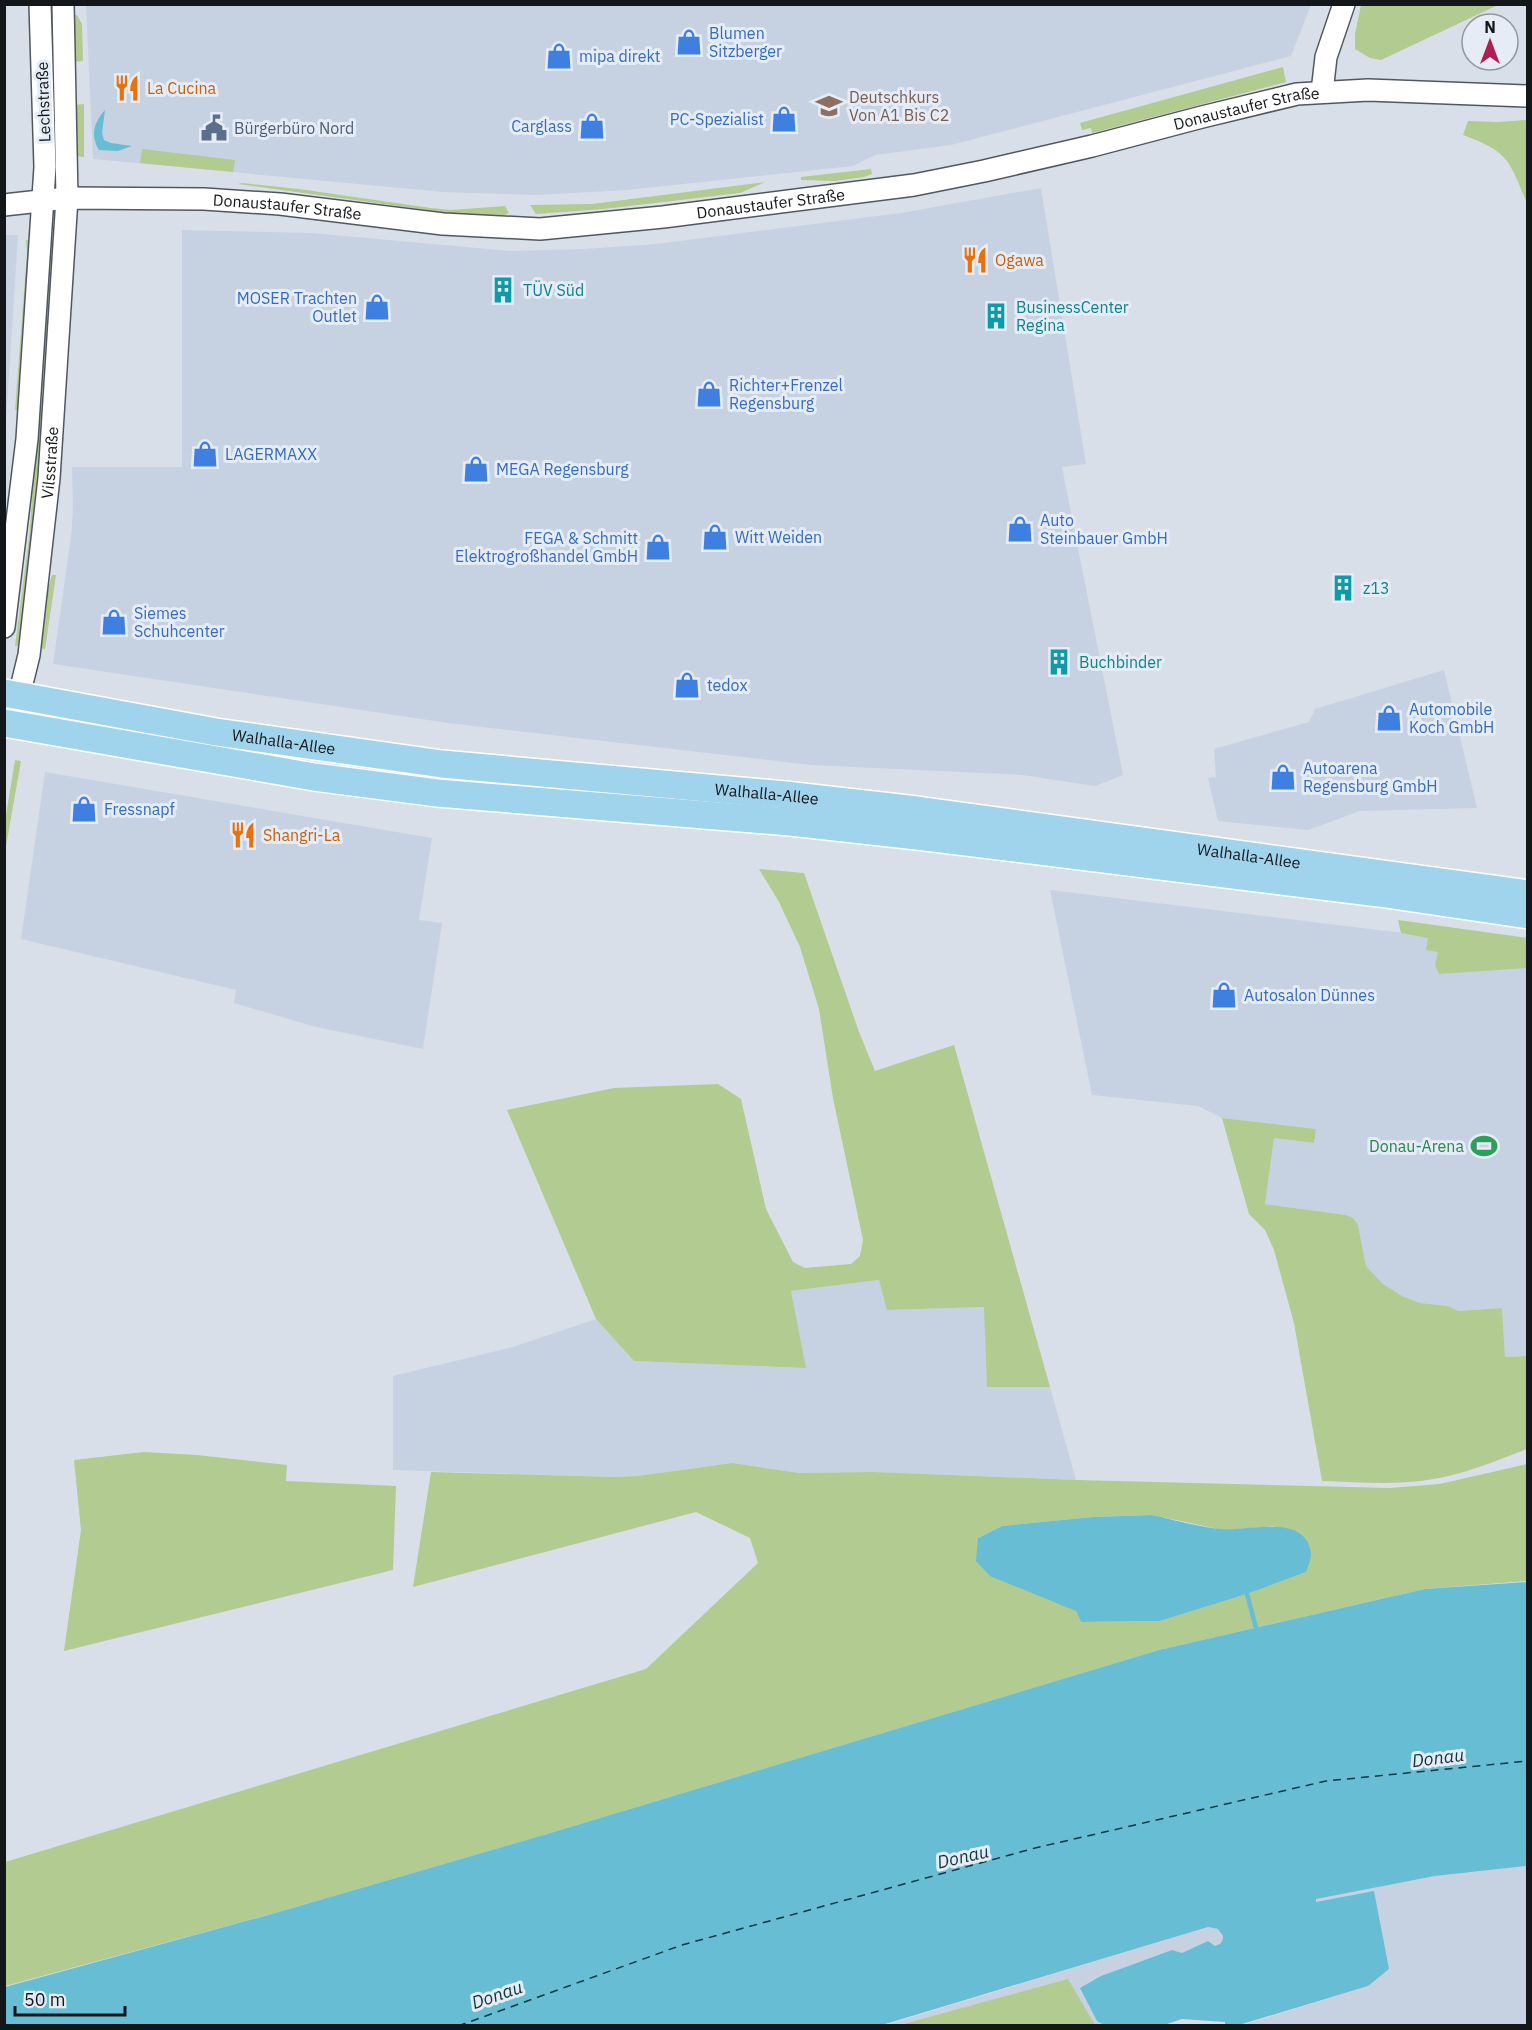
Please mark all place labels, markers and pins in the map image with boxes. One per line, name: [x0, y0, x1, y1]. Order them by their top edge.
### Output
place label: Blumen Sitzberger: [709, 23, 782, 61]
shop icon: Blumen Sitzberger: [674, 27, 704, 57]
shop icon: mipa direkt: [544, 41, 574, 71]
place label: mipa direkt: [579, 46, 660, 66]
restaurant icon: La Cucina: [112, 73, 142, 103]
place label: La Cucina: [147, 78, 216, 98]
place label: Deutschkurs Von A1 Bis C2: [849, 87, 949, 125]
school or university icon: Deutschkurs Von A1 Bis C2: [814, 91, 844, 121]
shop icon: PC-Spezialist: [769, 104, 799, 134]
place label: PC-Spezialist: [670, 109, 764, 129]
shop icon: Carglass: [577, 111, 607, 141]
public building icon: Bürgerbüro Nord: [199, 113, 229, 143]
place label: Carglass: [511, 116, 572, 136]
place label: Bürgerbüro Nord: [234, 118, 354, 138]
restaurant icon: Ogawa: [960, 245, 990, 275]
place label: Ogawa: [995, 250, 1044, 270]
building icon: TÜV Süd: [488, 275, 518, 305]
place label: TÜV Süd: [523, 280, 584, 300]
place label: MOSER Trachten Outlet: [237, 288, 357, 326]
shop icon: MOSER Trachten Outlet: [362, 292, 392, 322]
place label: BusinessCenter Regina: [1016, 297, 1129, 335]
building icon: BusinessCenter Regina: [981, 301, 1011, 331]
place label: Richter+Frenzel Regensburg: [729, 375, 843, 413]
shop icon: Richter+Frenzel Regensburg: [694, 379, 724, 409]
shop icon: LAGERMAXX: [190, 439, 220, 469]
place label: LAGERMAXX: [225, 444, 317, 464]
shop icon: MEGA Regensburg: [461, 454, 491, 484]
place label: MEGA Regensburg: [496, 459, 629, 479]
place label: Auto Steinbauer GmbH: [1040, 510, 1168, 548]
shop icon: Auto Steinbauer GmbH: [1005, 514, 1035, 544]
shop icon: Witt Weiden: [700, 522, 730, 552]
place label: Witt Weiden: [735, 527, 822, 547]
place label: FEGA & Schmitt Elektrogroßhandel GmbH: [455, 528, 638, 566]
shop icon: FEGA & Schmitt Elektrogroßhandel GmbH: [643, 532, 673, 562]
building icon: z13: [1328, 573, 1358, 603]
place label: z13: [1363, 578, 1390, 598]
place label: Siemes Schuhcenter: [134, 603, 225, 641]
shop icon: Siemes Schuhcenter: [99, 607, 129, 637]
building icon: Buchbinder: [1044, 647, 1074, 677]
place label: Buchbinder: [1079, 652, 1162, 672]
shop icon: tedox: [672, 670, 702, 700]
place label: tedox: [707, 675, 748, 695]
place label: Automobile Koch GmbH: [1409, 699, 1494, 737]
shop icon: Automobile Koch GmbH: [1374, 703, 1404, 733]
place label: Autoarena Regensburg GmbH: [1303, 758, 1438, 796]
shop icon: Autoarena Regensburg GmbH: [1268, 762, 1298, 792]
shop icon: Fressnapf: [69, 794, 99, 824]
place label: Fressnapf: [104, 799, 175, 819]
restaurant icon: Shangri-La: [228, 820, 258, 850]
place label: Shangri-La: [263, 825, 341, 845]
shop icon: Autosalon Dünnes: [1209, 980, 1239, 1010]
place label: Autosalon Dünnes: [1244, 985, 1375, 1005]
sports icon: Donau-Arena: [1469, 1131, 1499, 1161]
place label: Donau-Arena: [1369, 1136, 1464, 1156]

